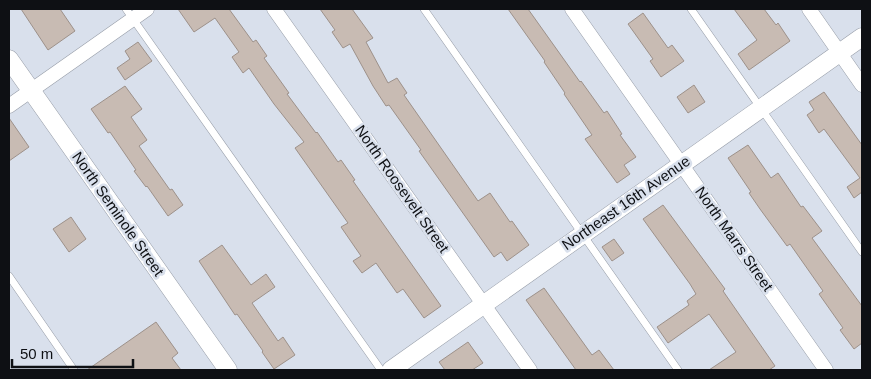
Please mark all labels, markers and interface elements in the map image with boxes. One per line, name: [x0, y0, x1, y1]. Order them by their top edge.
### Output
street label: North Roosevelt Street: [352, 122, 453, 256]
street label: North Seminole Street: [69, 148, 168, 280]
street label: Northeast 16th Avenue: [558, 152, 693, 253]
street label: North Marrs Street: [692, 183, 777, 295]
scale bar: [12, 336, 134, 368]
text: 50 m: [20, 345, 53, 362]

